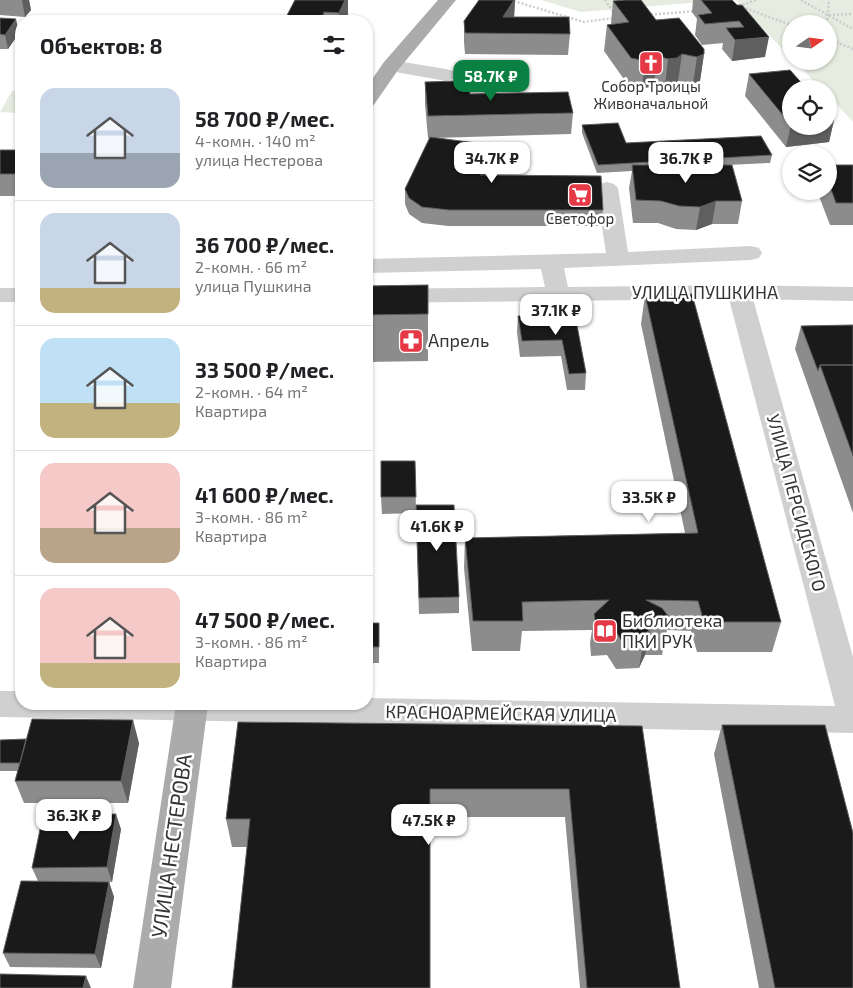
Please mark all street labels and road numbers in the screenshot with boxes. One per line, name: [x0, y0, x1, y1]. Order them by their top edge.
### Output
street label: УЛИЦА ПУШКИНА: [632, 281, 779, 303]
street label: УЛИЦА ПЕРСИДСКОГО: [763, 412, 831, 594]
street label: КРАСНОАРМЕЙСКАЯ УЛИЦА: [385, 700, 618, 726]
street label: УЛИЦА НЕСТЕРОВА: [145, 752, 196, 939]

